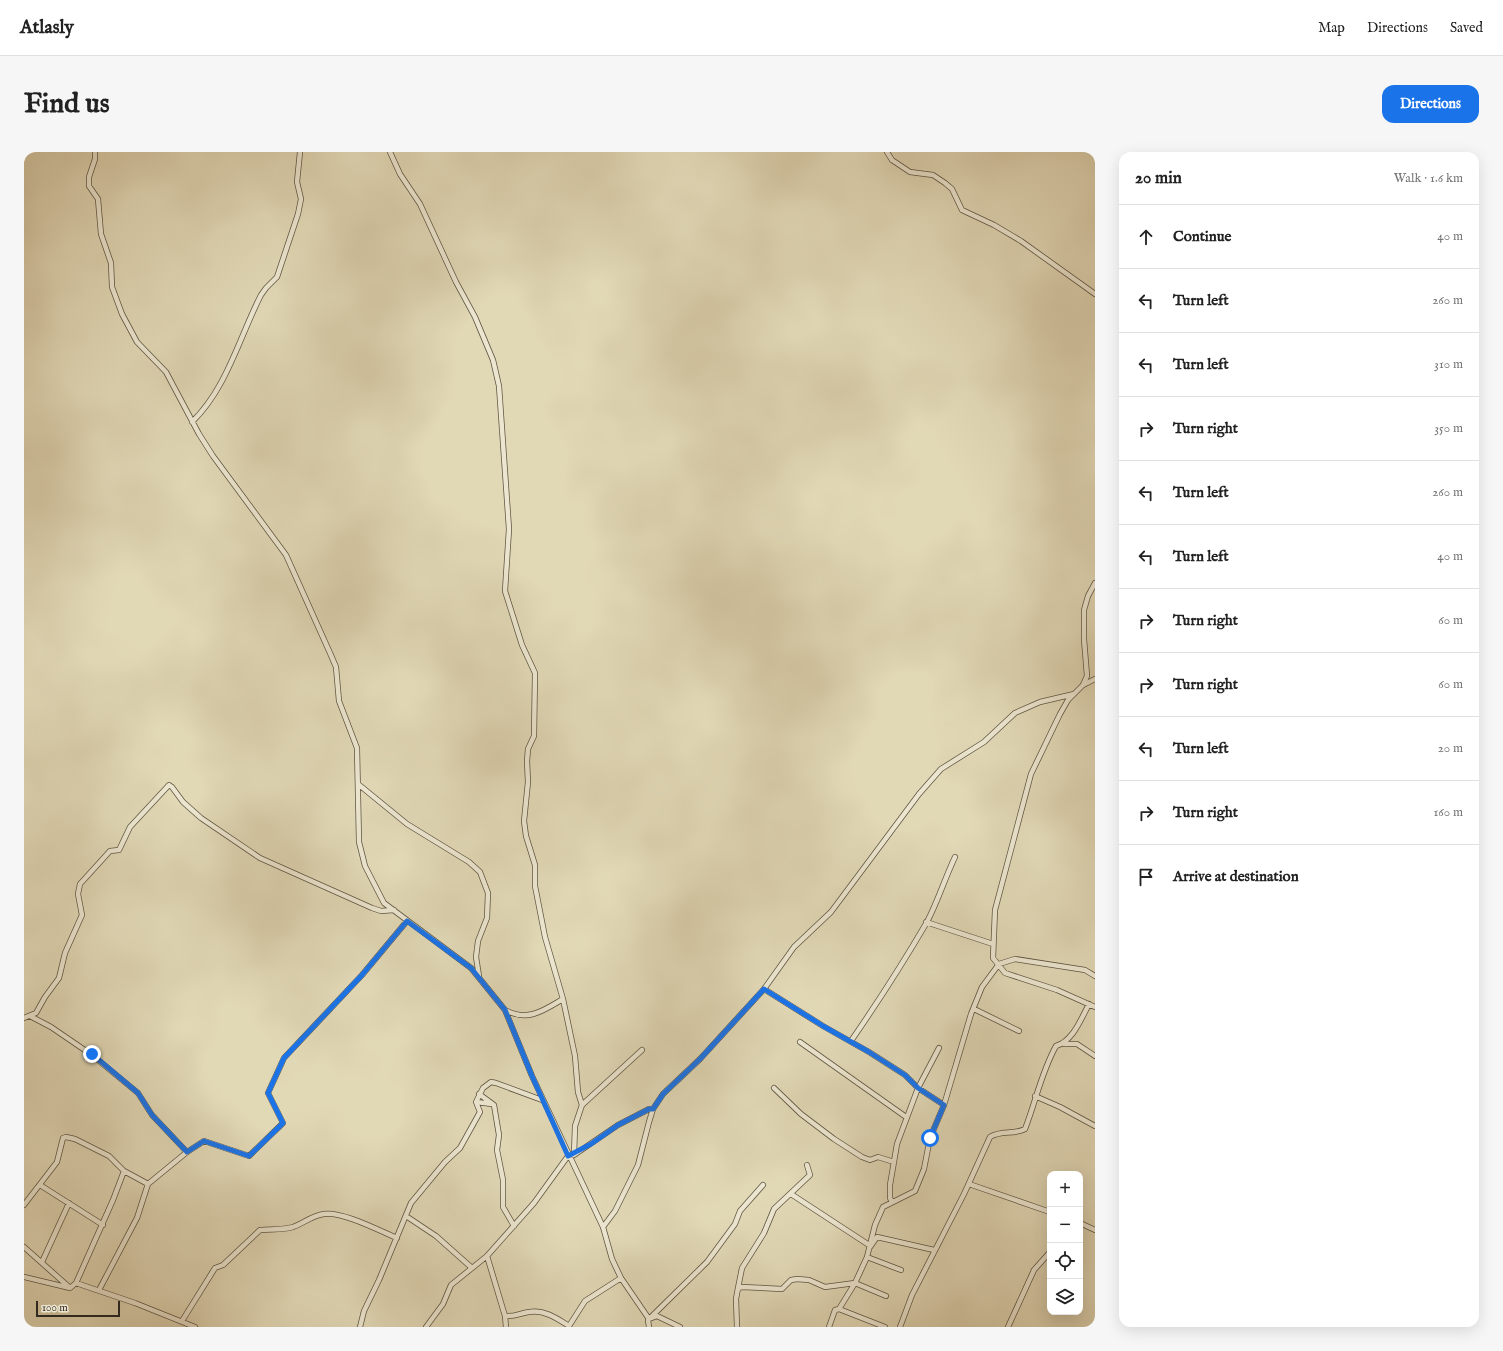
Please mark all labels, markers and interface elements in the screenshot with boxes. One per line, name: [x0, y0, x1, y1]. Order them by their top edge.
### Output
text: Atlasly: [20, 16, 74, 40]
text: Map: [1318, 19, 1345, 37]
text: Directions: [1367, 19, 1428, 37]
text: Saved: [1450, 19, 1483, 37]
button: Directions: [1382, 85, 1479, 123]
text: Find us: [24, 87, 110, 122]
text: 20 min: [1135, 168, 1182, 189]
text: Walk · 1.6 km: [1394, 170, 1463, 187]
icon: ahead: [1135, 226, 1157, 248]
text: Continue: [1173, 227, 1231, 246]
text: 40 m: [1437, 228, 1463, 245]
icon: left: [1135, 290, 1157, 312]
text: Turn left: [1173, 291, 1229, 310]
text: 260 m: [1432, 292, 1463, 309]
icon: left: [1135, 354, 1157, 376]
text: Turn left: [1173, 355, 1229, 374]
text: 310 m: [1434, 356, 1463, 373]
icon: right: [1135, 418, 1157, 440]
text: Turn right: [1173, 419, 1238, 438]
text: 350 m: [1434, 420, 1463, 437]
icon: left: [1135, 482, 1157, 504]
text: Turn left: [1173, 483, 1229, 502]
text: 260 m: [1432, 484, 1463, 501]
icon: left: [1135, 546, 1157, 568]
text: Turn left: [1173, 547, 1229, 566]
text: 40 m: [1437, 548, 1463, 565]
icon: right: [1135, 610, 1157, 632]
text: Turn right: [1173, 611, 1238, 630]
text: 60 m: [1438, 612, 1463, 629]
icon: right: [1135, 674, 1157, 696]
text: Turn right: [1173, 675, 1238, 694]
text: 60 m: [1438, 676, 1463, 693]
icon: left: [1135, 738, 1157, 760]
text: Turn left: [1173, 739, 1229, 758]
text: 20 m: [1438, 740, 1463, 757]
icon: right: [1135, 802, 1157, 824]
text: Turn right: [1173, 803, 1238, 822]
text: 160 m: [1433, 804, 1463, 821]
icon: arrive: [1135, 866, 1157, 888]
text: Arrive at destination: [1173, 867, 1299, 886]
route end: [83, 1045, 101, 1063]
route start: [921, 1129, 939, 1147]
map controls: [1047, 1171, 1083, 1315]
button: +: [1047, 1171, 1083, 1207]
button: −: [1047, 1207, 1083, 1243]
button: locate: [1047, 1243, 1083, 1279]
button: layers: [1047, 1279, 1083, 1315]
scale bar: [36, 1299, 120, 1318]
text: 100 m: [42, 1301, 68, 1315]

